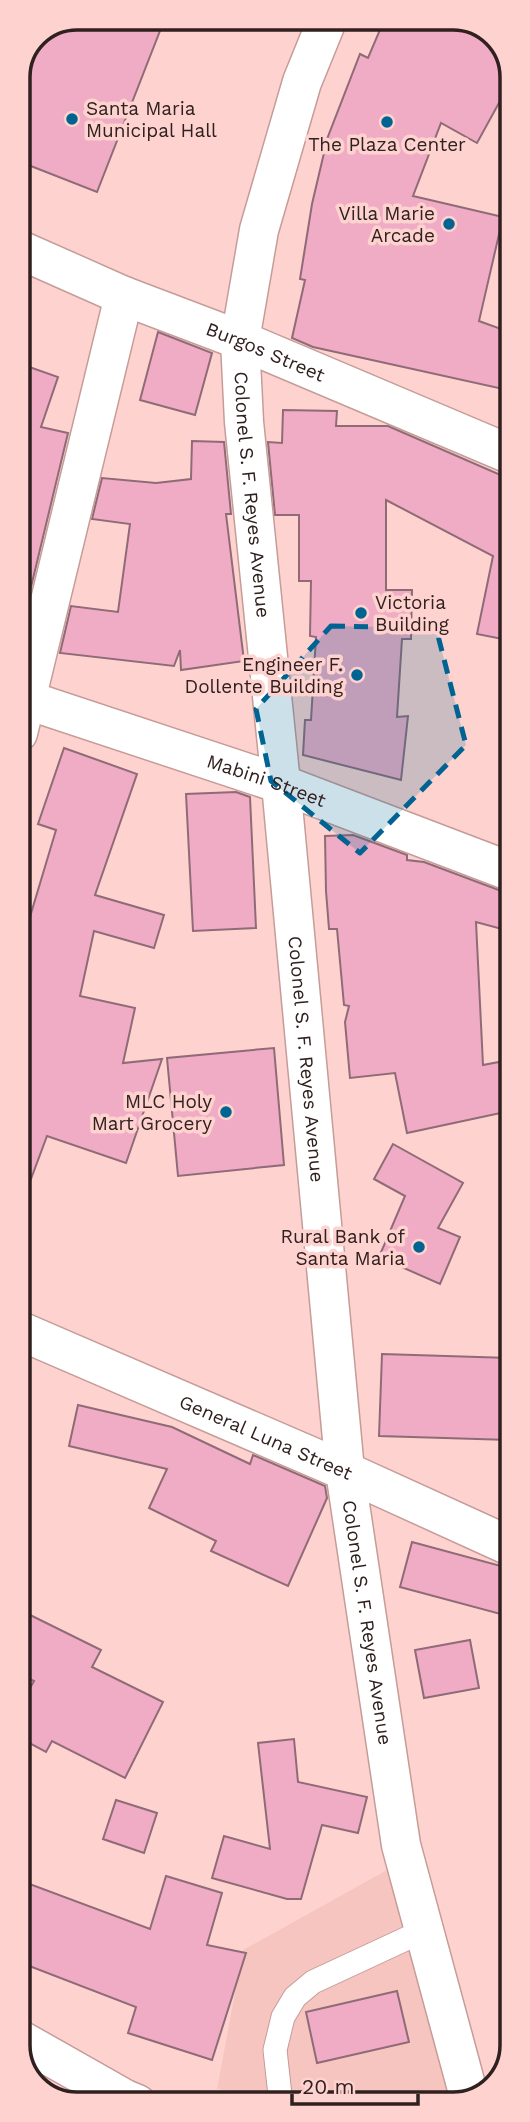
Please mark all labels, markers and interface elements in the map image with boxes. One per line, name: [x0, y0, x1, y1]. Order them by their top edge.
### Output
place label: Santa Maria Municipal Hall: [86, 97, 217, 142]
marker: Santa Maria Municipal Hall: [64, 111, 80, 127]
marker: The Plaza Center: [379, 114, 395, 130]
place label: The Plaza Center: [308, 133, 466, 156]
place label: Villa Marie Arcade: [339, 202, 435, 247]
marker: Villa Marie Arcade: [441, 216, 457, 232]
street label: Burgos Street: [203, 317, 329, 386]
street label: Colonel S. F. Reyes Avenue: [230, 371, 275, 619]
place label: Victoria Building: [375, 591, 450, 636]
marker: Victoria Building: [353, 605, 369, 621]
place label: Engineer F. Dollente Building: [184, 653, 344, 698]
marker: Engineer F. Dollente Building: [349, 667, 365, 683]
street label: Mabini Street: [204, 749, 329, 812]
street label: Colonel S. F. Reyes Avenue: [284, 935, 330, 1183]
place label: MLC Holy Mart Grocery: [92, 1090, 212, 1135]
marker: MLC Holy Mart Grocery: [218, 1104, 234, 1120]
place label: Rural Bank of Santa Maria: [281, 1225, 406, 1270]
marker: Rural Bank of Santa Maria: [411, 1239, 427, 1255]
street label: General Luna Street: [176, 1390, 356, 1484]
street label: Colonel S. F. Reyes Avenue: [338, 1498, 397, 1747]
scale bar: [292, 2062, 418, 2106]
text: 20 m: [302, 2074, 354, 2099]

